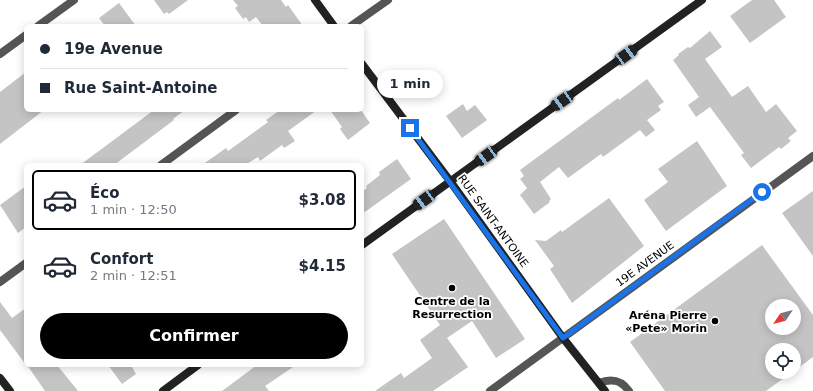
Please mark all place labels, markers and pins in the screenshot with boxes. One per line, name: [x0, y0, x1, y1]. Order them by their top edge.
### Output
marker: Centre de la Resurrection: [447, 283, 457, 293]
place label: Centre de la Resurrection: [412, 295, 492, 321]
place label: Aréna Pierre «Pete» Morin: [625, 309, 707, 335]
marker: Aréna Pierre «Pete» Morin: [710, 316, 720, 326]

